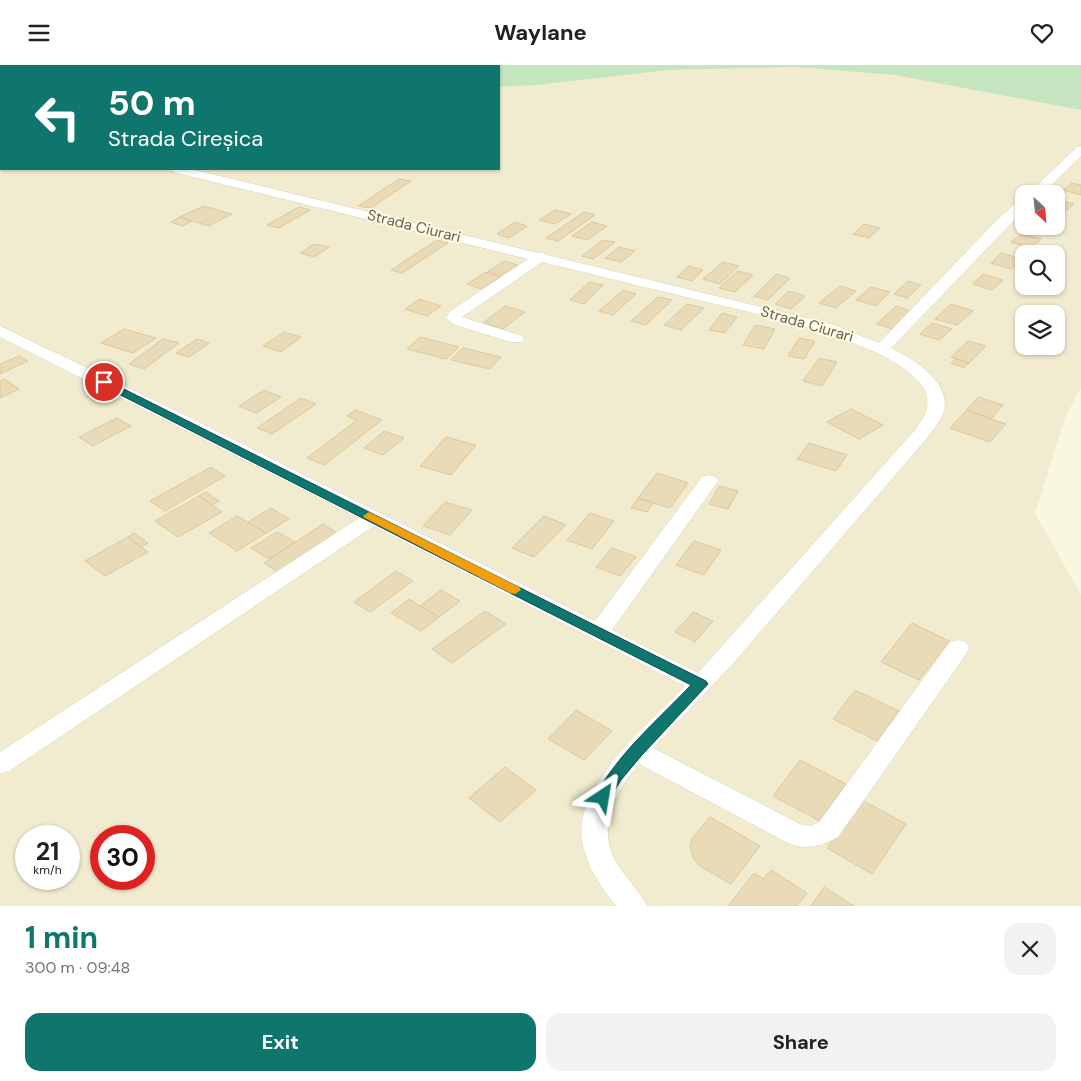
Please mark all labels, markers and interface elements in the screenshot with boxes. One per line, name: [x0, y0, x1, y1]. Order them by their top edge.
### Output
text: Waylane: [494, 18, 587, 47]
icon: menu: [25, 19, 53, 47]
icon: heart: [1028, 19, 1056, 47]
text: 50 m: [108, 80, 196, 126]
icon: left: [25, 85, 90, 150]
text: Strada Cireșica: [108, 124, 263, 153]
north arrow: [1015, 185, 1065, 235]
map controls: [1015, 185, 1065, 355]
street label: Strada Ciurari: [365, 205, 463, 247]
button: search: [1015, 245, 1065, 295]
street label: Strada Ciurari: [758, 301, 856, 347]
button: layers: [1015, 305, 1065, 355]
pin: [83, 361, 125, 403]
icon: arrive: [90, 368, 118, 396]
position arrow: [576, 770, 628, 822]
speed limit sign: 30: [90, 825, 155, 890]
text: 21: [36, 835, 59, 868]
text: km/h: [33, 862, 62, 878]
text: 1 min: [25, 918, 98, 957]
button: close: [1004, 923, 1056, 975]
text: 300 m · 09:48: [25, 957, 130, 978]
button: Exit: [25, 1013, 536, 1071]
button: Share: [546, 1013, 1056, 1071]

